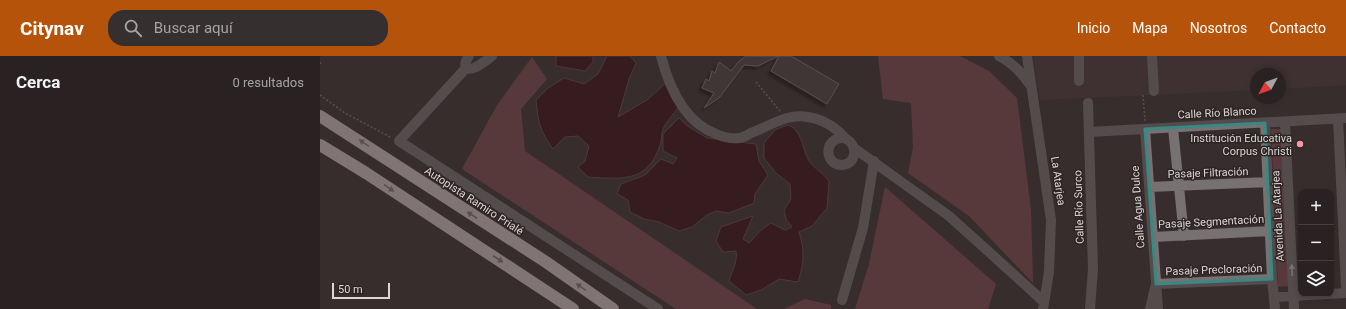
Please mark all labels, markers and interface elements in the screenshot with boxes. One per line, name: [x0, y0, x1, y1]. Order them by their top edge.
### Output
search box: [108, 10, 388, 46]
text: Citynav: [20, 17, 84, 40]
icon: search: [122, 17, 144, 39]
text: Buscar aquí: [154, 19, 233, 37]
text: Inicio: [1077, 20, 1110, 36]
text: Mapa: [1132, 20, 1168, 36]
text: Nosotros: [1190, 20, 1247, 36]
text: Contacto: [1269, 20, 1326, 36]
north arrow: [1250, 68, 1286, 104]
text: Cerca: [16, 72, 60, 92]
text: 0 resultados: [232, 75, 304, 90]
street label: Calle Río Blanco: [1177, 104, 1257, 122]
place label: Institución Educativa Corpus Christi: [1190, 132, 1292, 158]
marker: Institución Educativa Corpus Christi: [1295, 139, 1305, 149]
one-way arrow: [358, 140, 370, 147]
street label: La Atarjea: [1048, 156, 1068, 206]
street label: Autopista Ramiro Prialé: [422, 164, 526, 238]
street label: Calle Agua Dulce: [1129, 165, 1147, 249]
street label: Pasaje Filtración: [1167, 165, 1249, 181]
street label: Calle Río Surco: [1071, 170, 1087, 244]
street label: Avenida La Atarjea: [1269, 170, 1287, 262]
one-way arrow: [383, 184, 394, 192]
map controls: [1298, 189, 1334, 297]
button: +: [1298, 189, 1334, 225]
one-way arrow: [467, 211, 477, 219]
street label: Pasaje Segmentación: [1158, 213, 1264, 231]
button: −: [1298, 225, 1334, 261]
one-way arrow: [492, 255, 503, 263]
button: layers: [1298, 261, 1334, 297]
street label: Pasaje Precloración: [1165, 262, 1263, 278]
one-way arrow: [1289, 264, 1296, 276]
scale bar: [332, 281, 390, 300]
text: 50 m: [338, 283, 363, 296]
one-way arrow: [575, 283, 586, 291]

